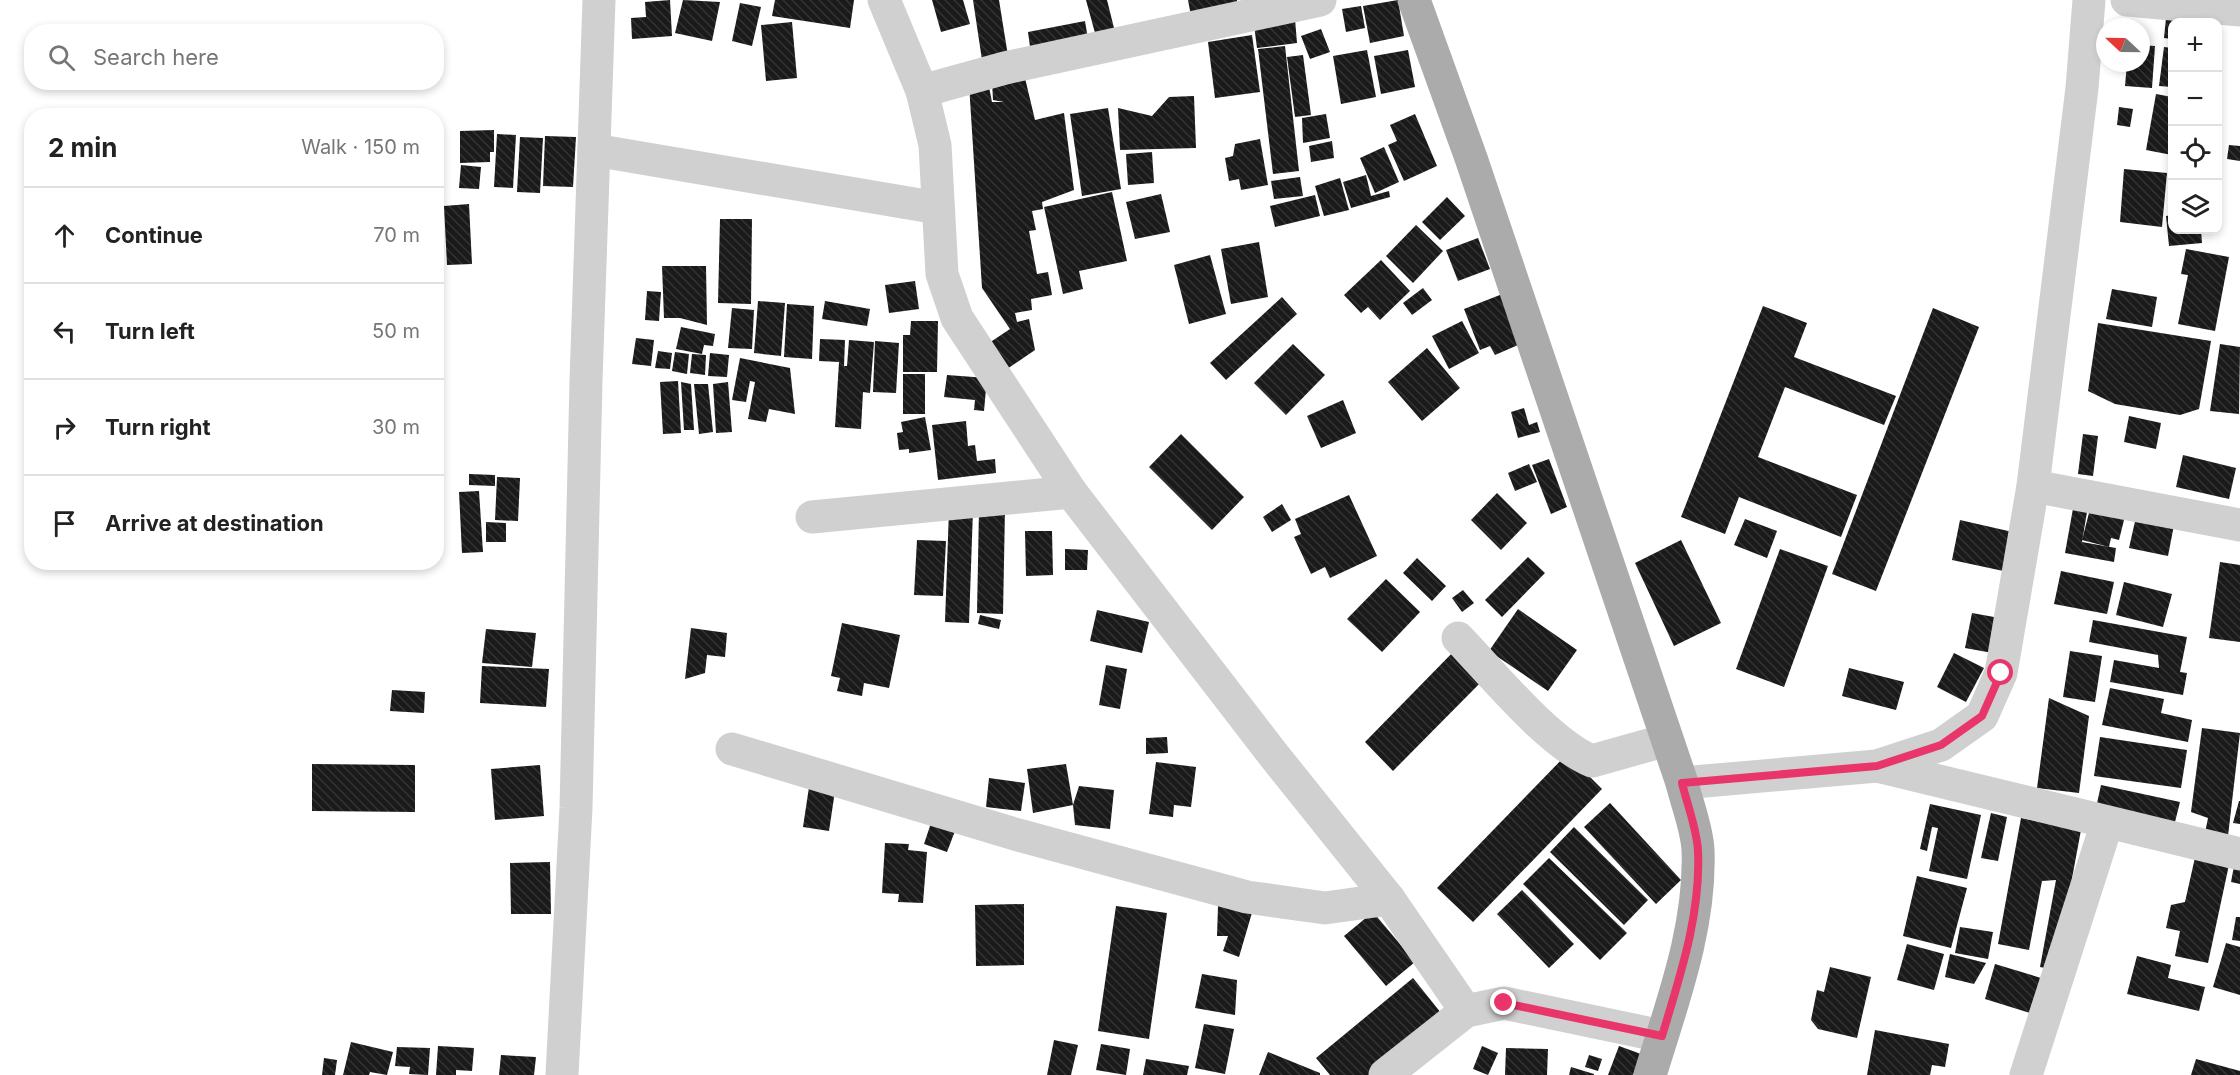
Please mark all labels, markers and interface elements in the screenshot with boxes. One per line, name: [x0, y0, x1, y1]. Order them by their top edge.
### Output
north arrow: [2096, 18, 2150, 72]
map controls: [2168, 18, 2222, 234]
button: +: [2168, 18, 2222, 72]
search box: [24, 24, 444, 90]
icon: search: [45, 41, 78, 74]
text: Search here: [93, 44, 219, 70]
button: −: [2168, 72, 2222, 126]
button: locate: [2168, 126, 2222, 180]
text: 2 min: [48, 132, 118, 163]
text: Walk · 150 m: [301, 135, 420, 159]
button: layers: [2168, 180, 2222, 234]
icon: ahead: [48, 219, 81, 252]
text: Continue: [105, 222, 203, 248]
text: 70 m: [373, 223, 420, 247]
icon: left: [48, 315, 81, 348]
text: Turn left: [105, 318, 195, 344]
text: 50 m: [372, 319, 420, 343]
icon: right: [48, 411, 81, 444]
text: Turn right: [105, 414, 211, 440]
text: 30 m: [372, 415, 420, 439]
icon: arrive: [48, 507, 81, 540]
text: Arrive at destination: [105, 510, 324, 536]
route start: [1987, 659, 2013, 685]
route end: [1490, 989, 1516, 1015]

